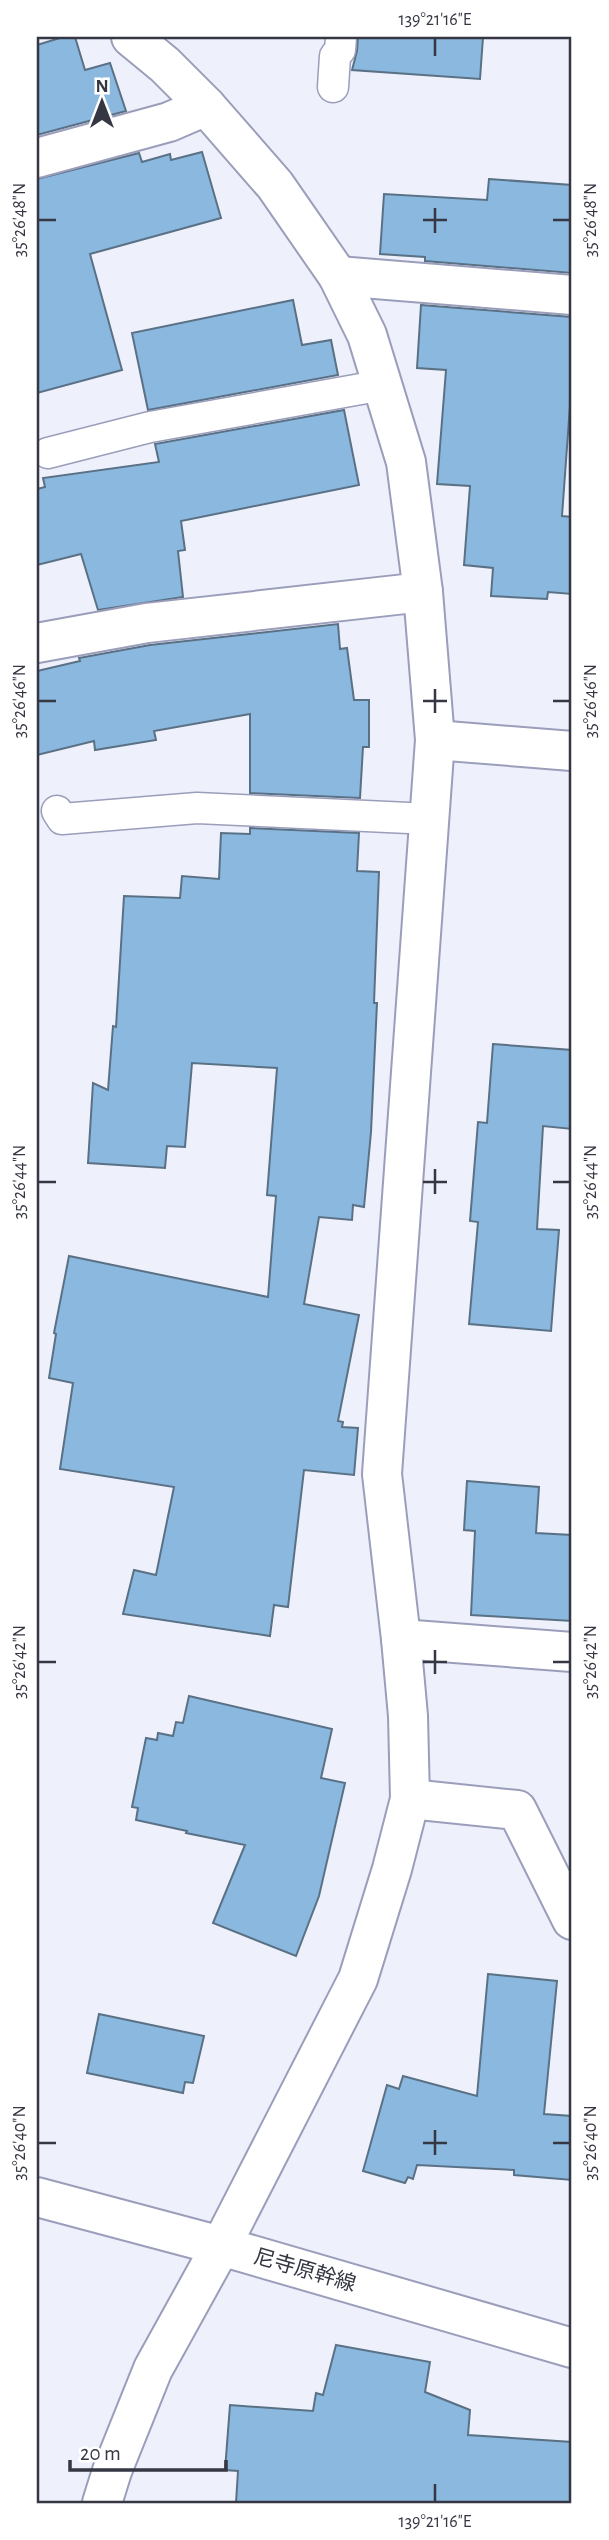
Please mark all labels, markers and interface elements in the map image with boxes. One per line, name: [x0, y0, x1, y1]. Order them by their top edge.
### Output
text: 139°21'16"E: [398, 11, 472, 29]
north arrow: [66, 66, 136, 136]
text: N: [95, 77, 109, 96]
text: 35°26'48"N: [11, 183, 29, 257]
text: 35°26'48"N: [582, 183, 600, 257]
text: 35°26'46"N: [11, 664, 29, 738]
text: 35°26'46"N: [582, 664, 600, 738]
text: 35°26'44"N: [11, 1145, 29, 1219]
text: 35°26'44"N: [582, 1145, 600, 1219]
text: 35°26'42"N: [11, 1625, 29, 1699]
text: 35°26'42"N: [582, 1625, 600, 1699]
text: 35°26'40"N: [11, 2105, 29, 2181]
text: 35°26'40"N: [582, 2105, 600, 2181]
street label: 尼寺原幹線: [252, 2245, 358, 2295]
scale bar: [70, 2428, 226, 2472]
text: 20 m: [80, 2443, 121, 2464]
text: 139°21'16"E: [398, 2513, 472, 2531]

